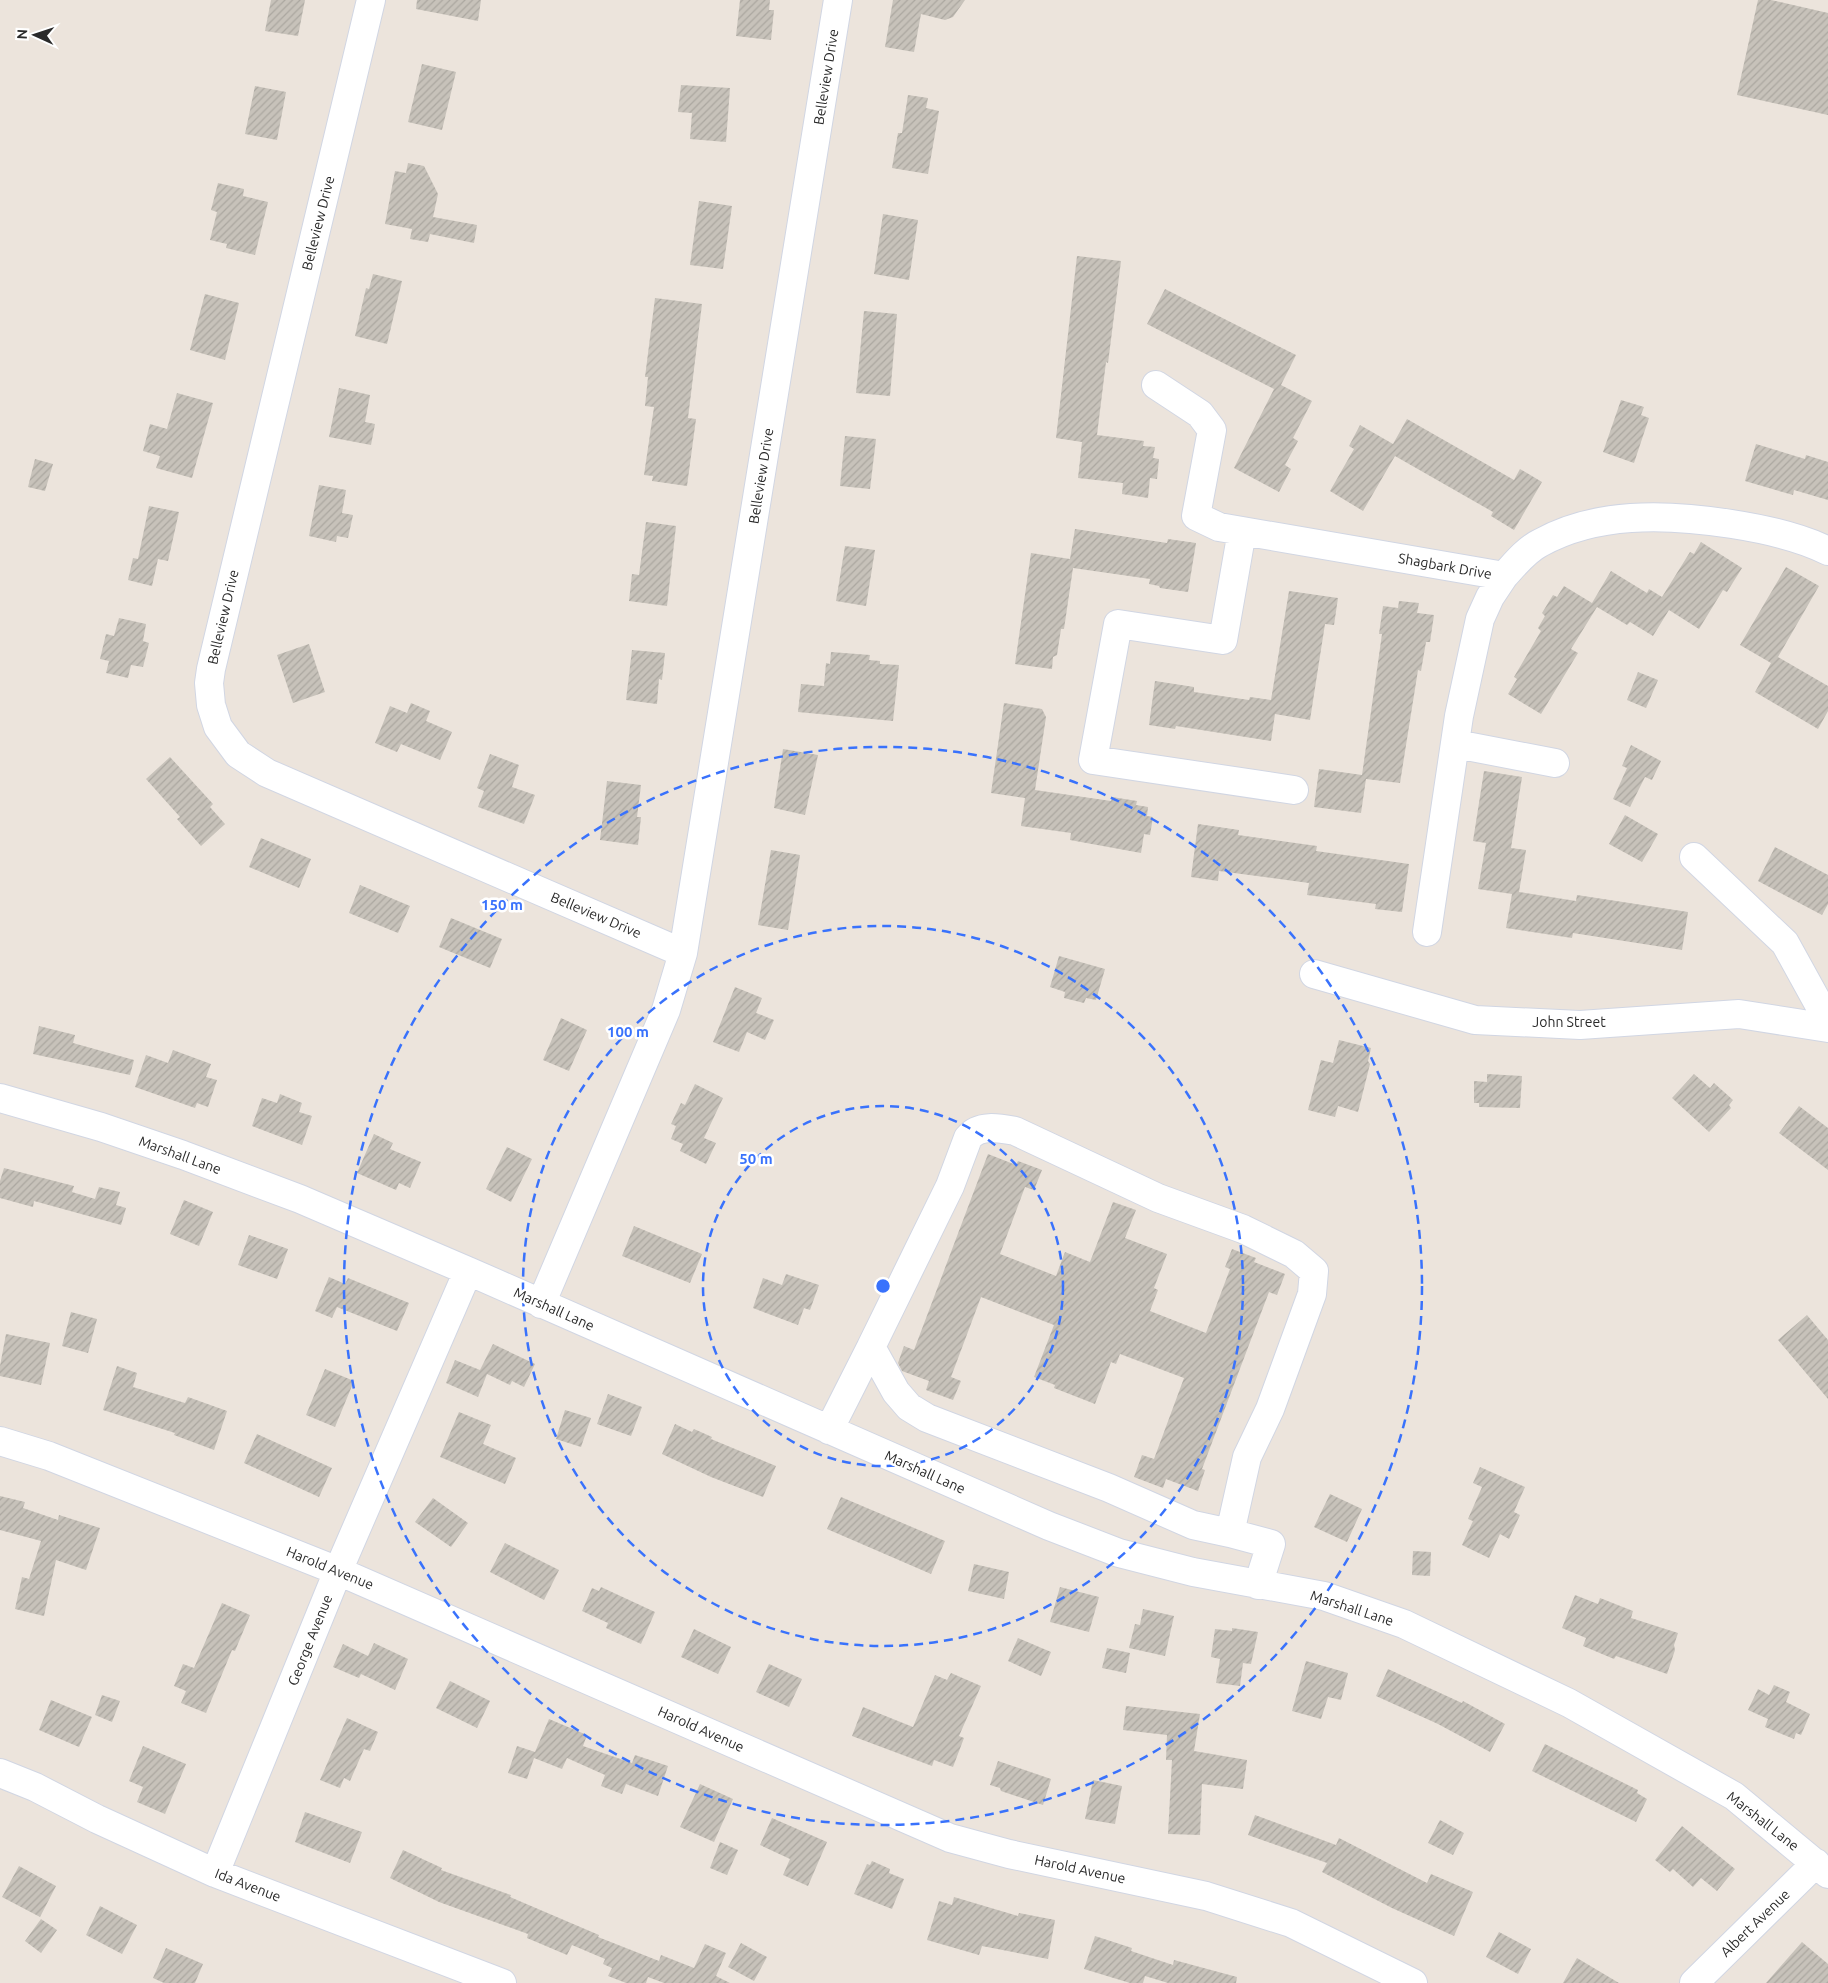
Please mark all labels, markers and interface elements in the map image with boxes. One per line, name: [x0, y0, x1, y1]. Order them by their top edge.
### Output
north arrow: [10, 10, 60, 60]
street label: Belleview Drive: [811, 28, 841, 126]
text: N: [14, 29, 30, 40]
street label: Belleview Drive: [299, 174, 337, 272]
street label: Belleview Drive: [746, 427, 776, 525]
street label: Shagbark Drive: [1397, 550, 1493, 582]
street label: Belleview Drive: [204, 568, 242, 666]
street label: Belleview Drive: [548, 889, 644, 941]
text: 150 m: [481, 896, 523, 913]
street label: John Street: [1532, 1014, 1606, 1030]
text: 100 m: [607, 1023, 649, 1040]
street label: Marshall Lane: [137, 1133, 223, 1177]
text: 50 m: [739, 1150, 773, 1167]
centre of rings: [874, 1277, 892, 1295]
street label: Marshall Lane: [511, 1284, 597, 1334]
street label: Marshall Lane: [882, 1447, 968, 1497]
street label: Harold Avenue: [284, 1543, 376, 1593]
street label: Marshall Lane: [1308, 1587, 1396, 1629]
street label: George Avenue: [284, 1592, 336, 1688]
street label: Harold Avenue: [655, 1703, 747, 1755]
street label: Marshall Lane: [1724, 1788, 1802, 1854]
street label: Harold Avenue: [1033, 1852, 1127, 1886]
street label: Ida Avenue: [213, 1865, 283, 1905]
street label: Albert Avenue: [1717, 1886, 1793, 1960]

